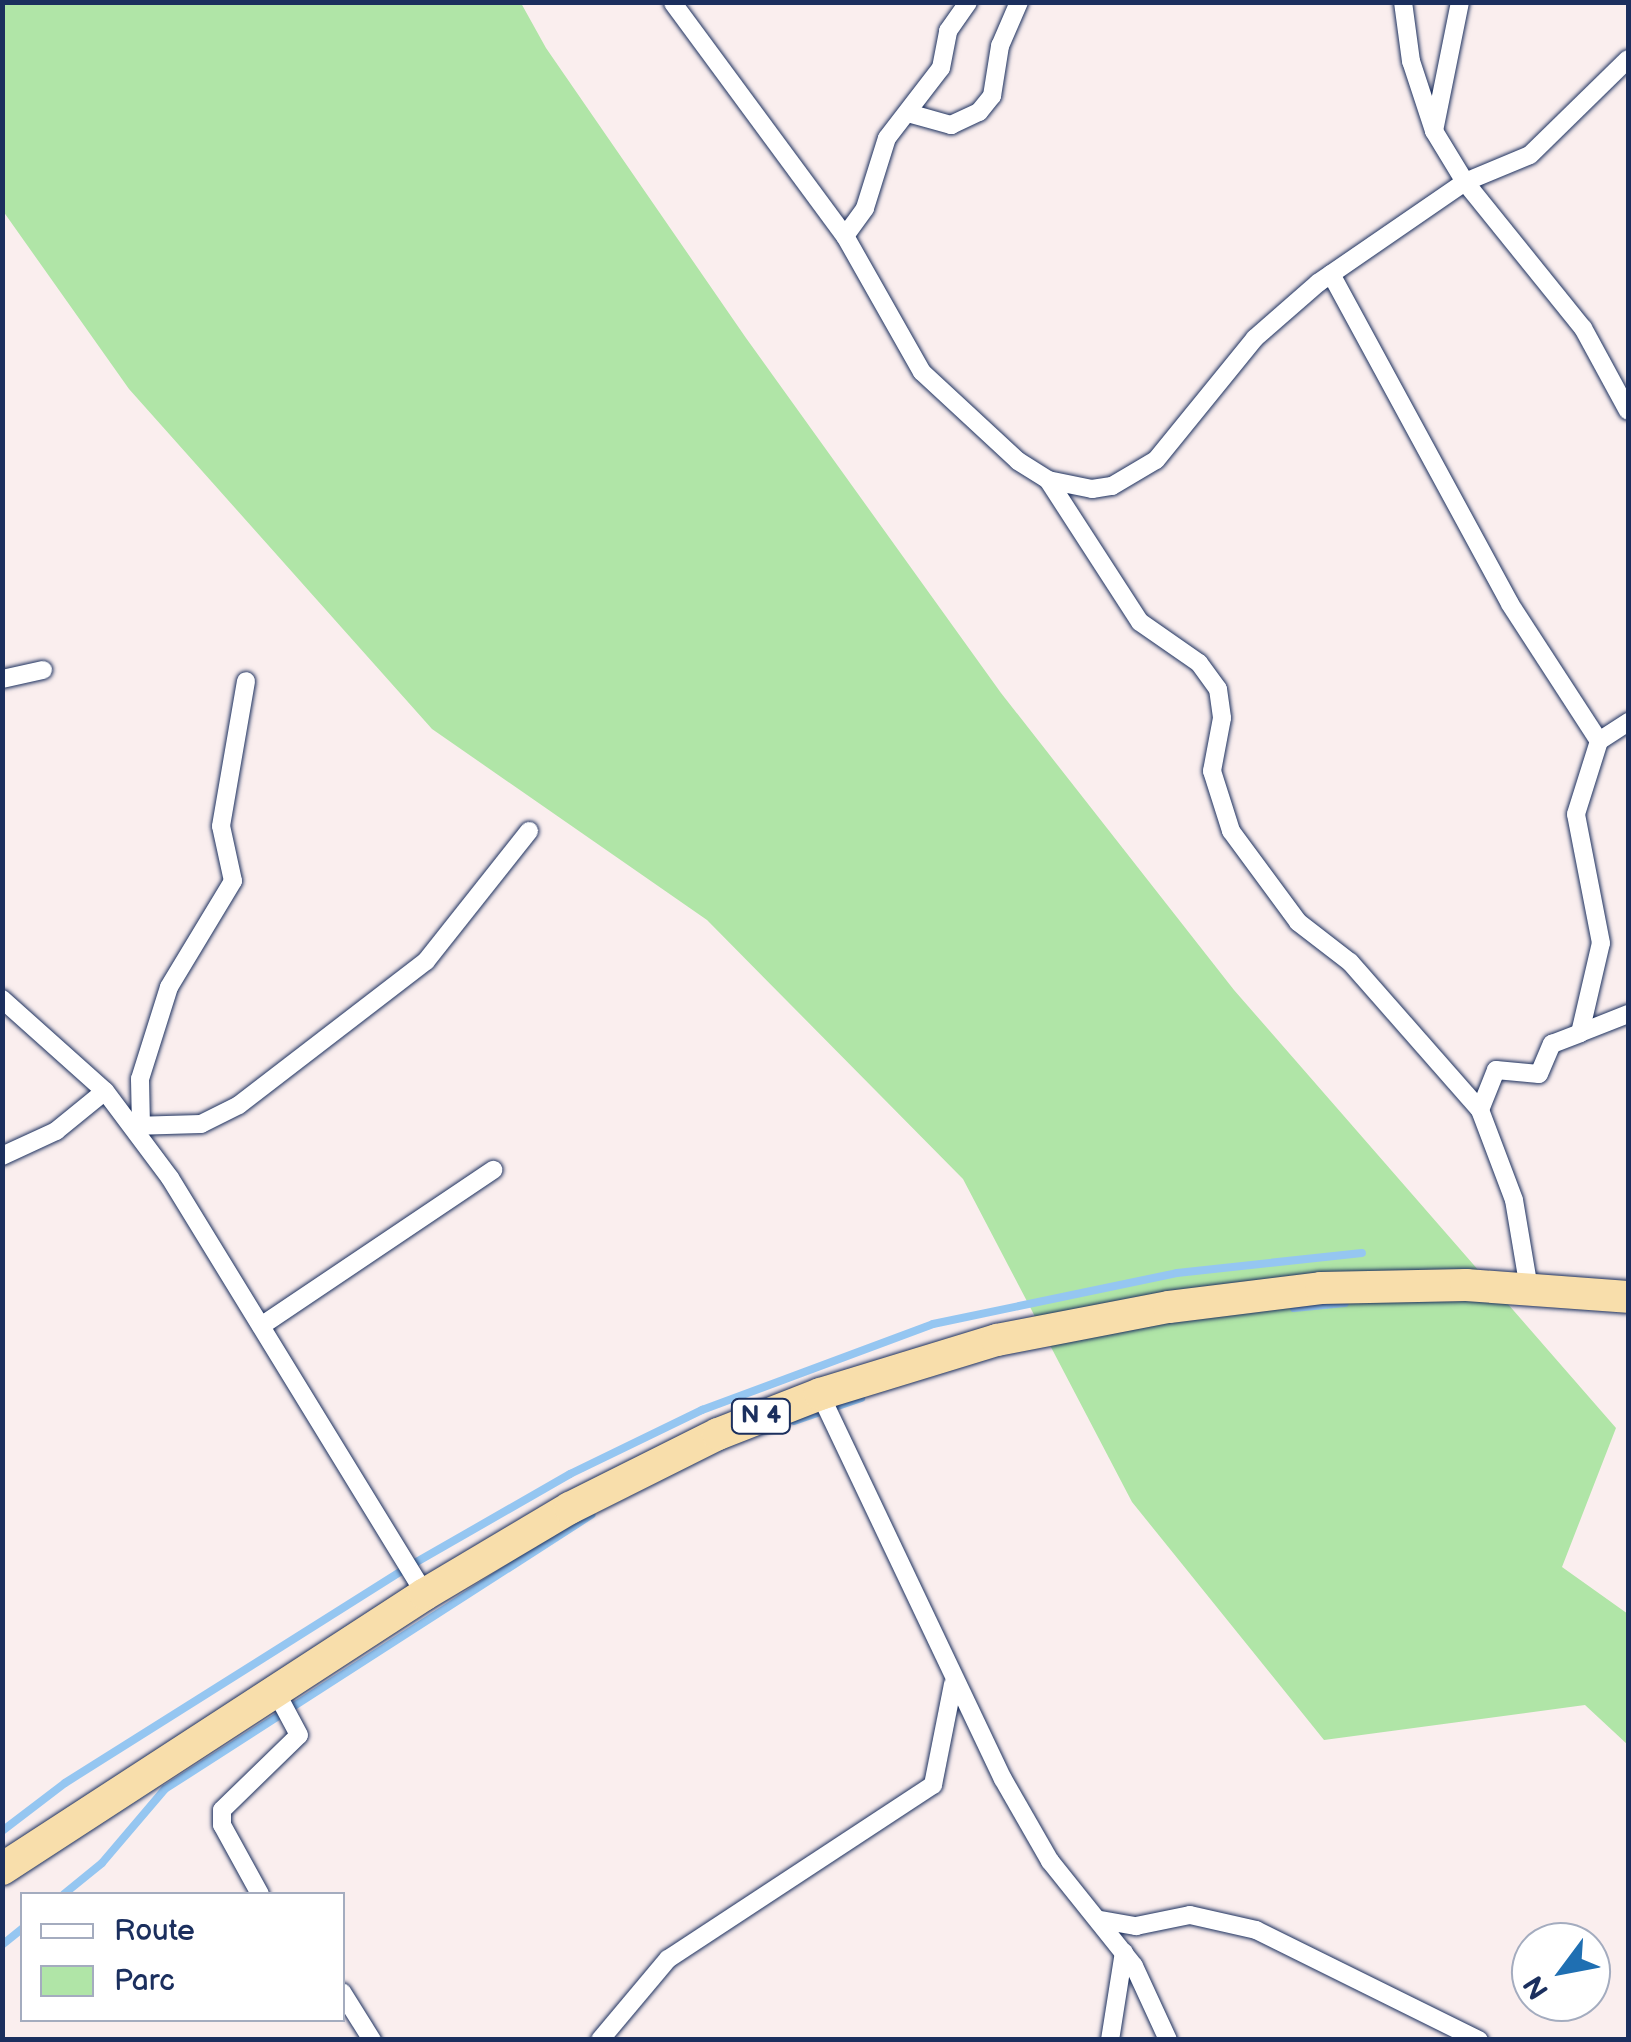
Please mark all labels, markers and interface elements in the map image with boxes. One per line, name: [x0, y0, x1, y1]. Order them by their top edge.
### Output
road number: N 4: [728, 1396, 794, 1436]
legend: [20, 1892, 345, 2022]
text: Route: [114, 1913, 195, 1949]
north arrow: [1511, 1922, 1611, 2022]
text: Parc: [114, 1963, 175, 1999]
text: N: [1517, 1969, 1556, 2005]

